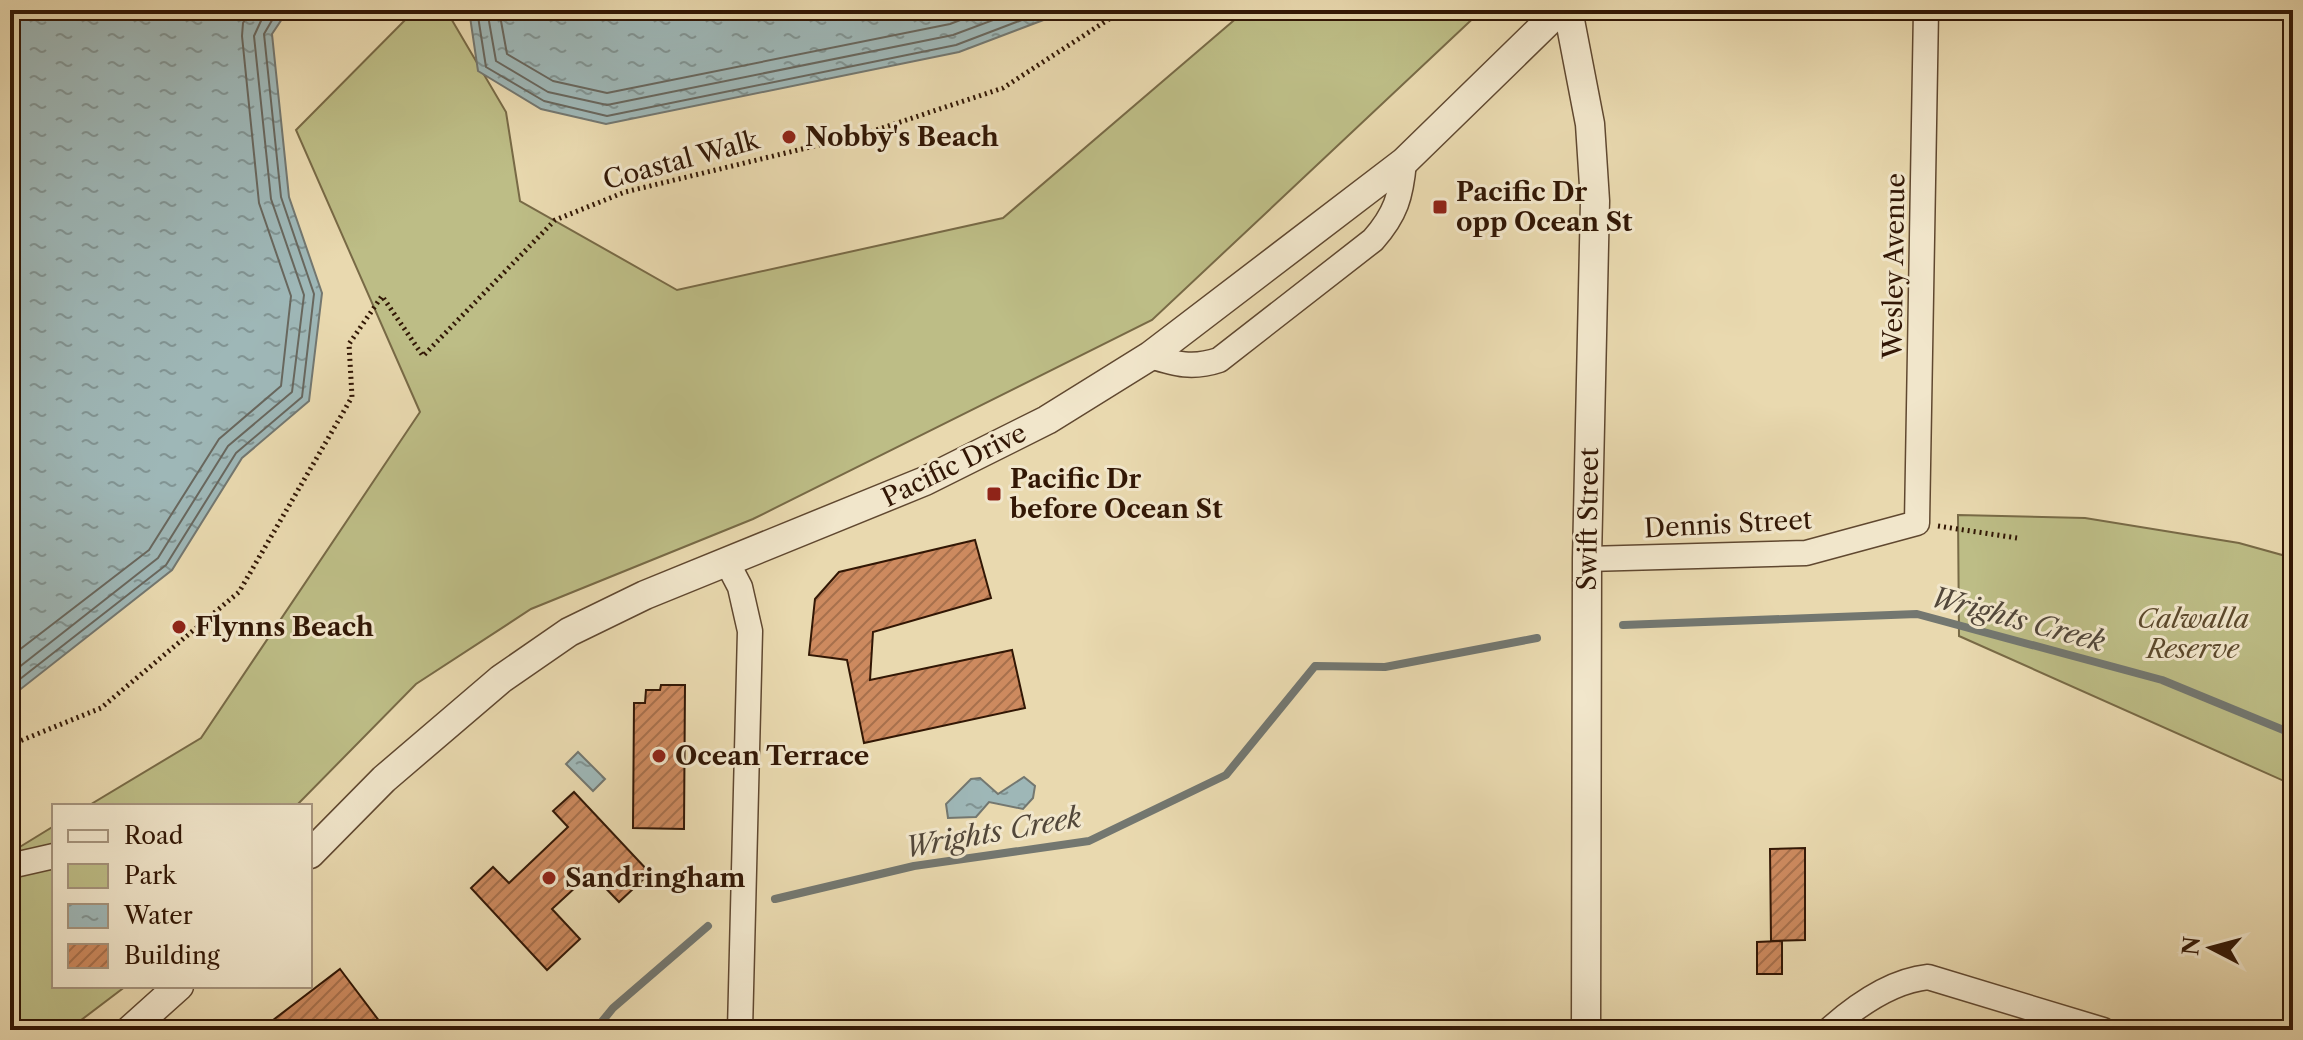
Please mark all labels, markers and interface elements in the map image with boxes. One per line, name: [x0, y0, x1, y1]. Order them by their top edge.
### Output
place label: Nobby's Beach: [805, 121, 999, 153]
street label: Coastal Walk: [600, 124, 763, 196]
marker: Nobby's Beach: [780, 128, 798, 146]
street label: Wesley Avenue: [1876, 173, 1912, 360]
place label: Pacific Dr opp Ocean St: [1456, 176, 1633, 238]
marker: Pacific Dr opp Ocean St: [1431, 198, 1449, 216]
street label: Pacific Drive: [877, 416, 1031, 514]
street label: Swift Street: [1571, 446, 1605, 591]
place label: Pacific Dr before Ocean St: [1009, 463, 1223, 525]
marker: Pacific Dr before Ocean St: [985, 485, 1003, 503]
street label: Dennis Street: [1643, 504, 1814, 544]
water label: Wrights Creek: [1927, 579, 2109, 659]
park label: Calwalla Reserve: [2137, 603, 2250, 665]
place label: Flynns Beach: [195, 611, 374, 643]
marker: Flynns Beach: [170, 618, 188, 636]
place label: Ocean Terrace: [675, 740, 869, 772]
marker: Ocean Terrace: [650, 747, 668, 765]
water label: Wrights Creek: [902, 800, 1085, 864]
legend: [52, 804, 312, 988]
text: Road: [124, 821, 184, 850]
text: Park: [124, 861, 177, 890]
place label: Sandringham: [565, 862, 745, 894]
marker: Sandringham: [540, 869, 558, 887]
text: Water: [123, 901, 193, 930]
north arrow: [2171, 908, 2251, 988]
text: N: [2177, 935, 2206, 957]
text: Building: [124, 941, 220, 970]

